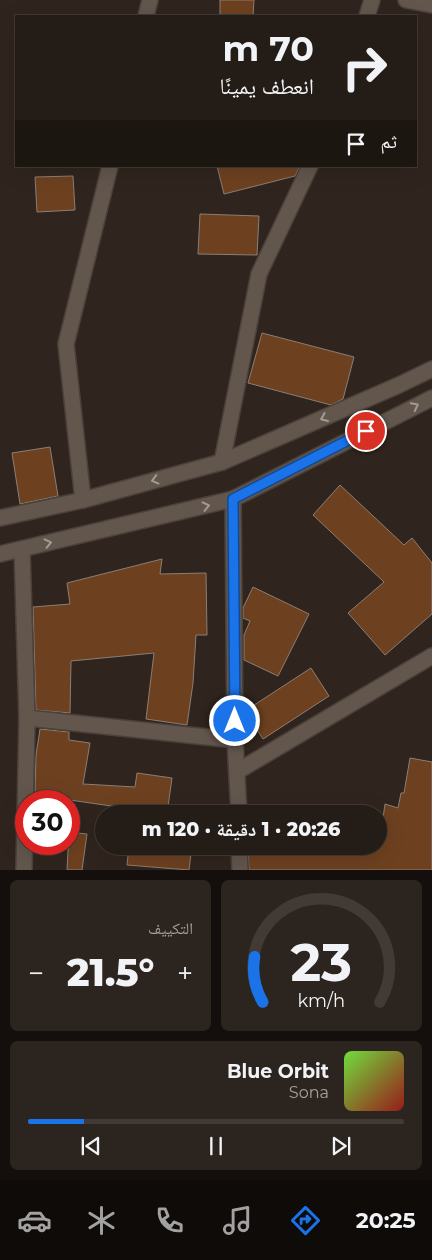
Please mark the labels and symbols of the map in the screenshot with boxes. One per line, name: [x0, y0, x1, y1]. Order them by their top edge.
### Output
one-way arrow: [410, 402, 419, 412]
pin: [345, 410, 387, 452]
one-way arrow: [320, 411, 329, 422]
one-way arrow: [152, 474, 160, 484]
one-way arrow: [201, 501, 210, 512]
one-way arrow: [43, 539, 51, 549]
position arrow: [208, 694, 260, 746]
speed limit sign: 30: [15, 790, 80, 855]

